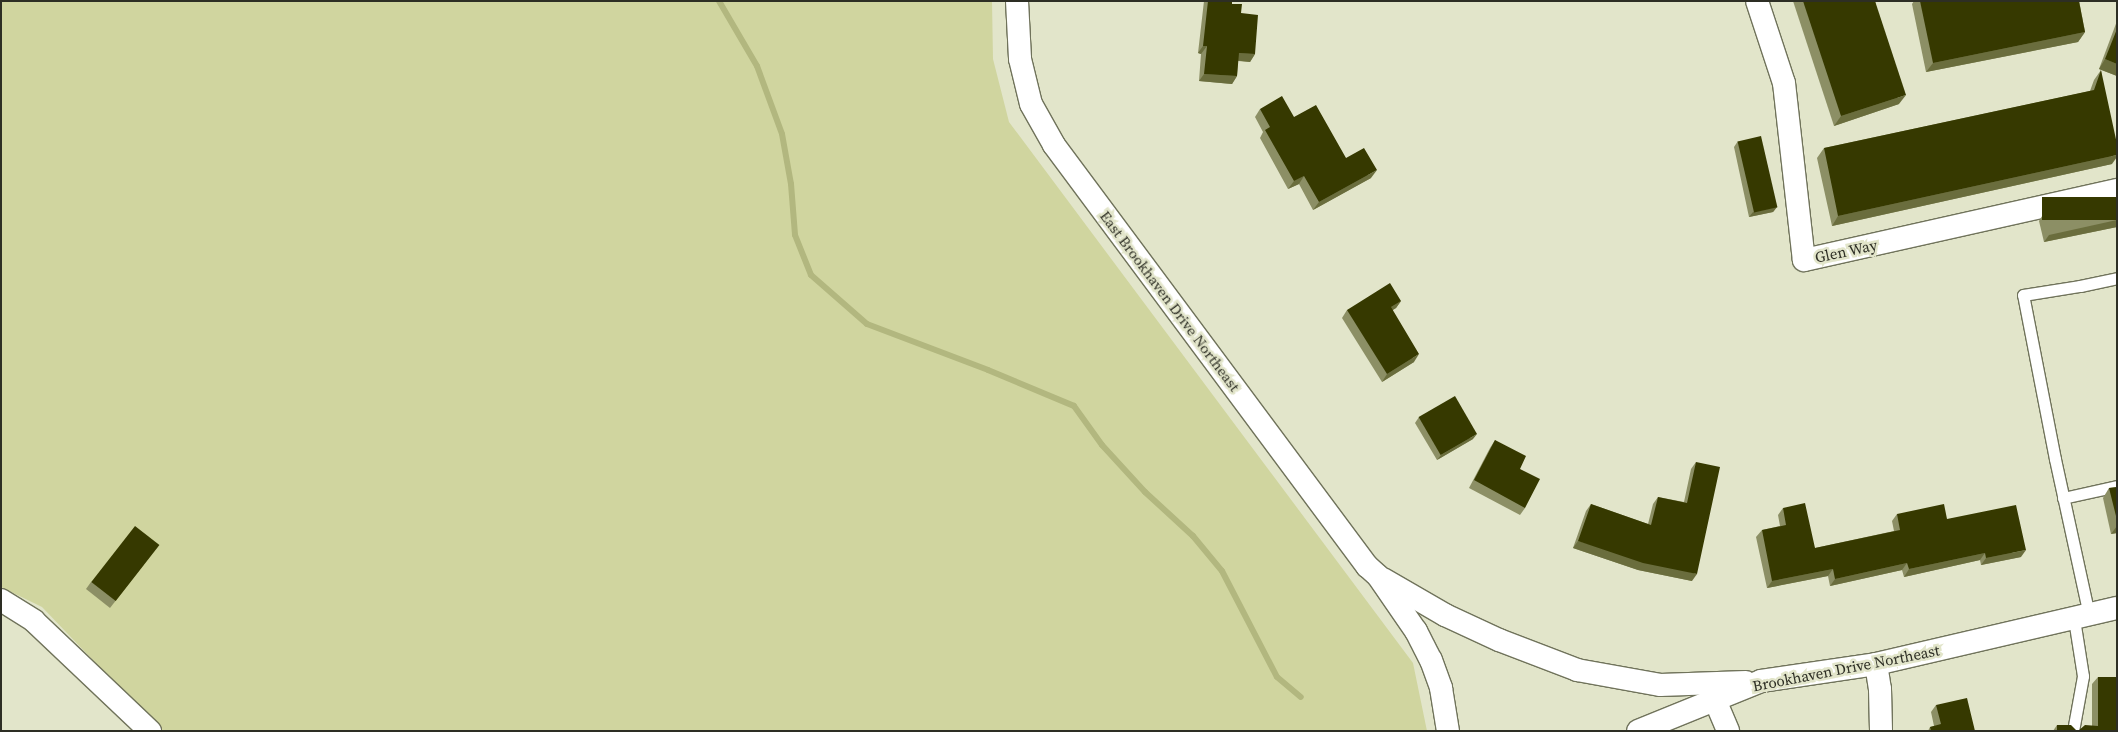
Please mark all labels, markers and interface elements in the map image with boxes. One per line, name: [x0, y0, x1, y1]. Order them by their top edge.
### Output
street label: East Brookhaven Drive Northeast: [1096, 207, 1244, 395]
street label: Glen Way: [1813, 236, 1879, 266]
street label: Brookhaven Drive Northeast: [1751, 641, 1941, 695]

